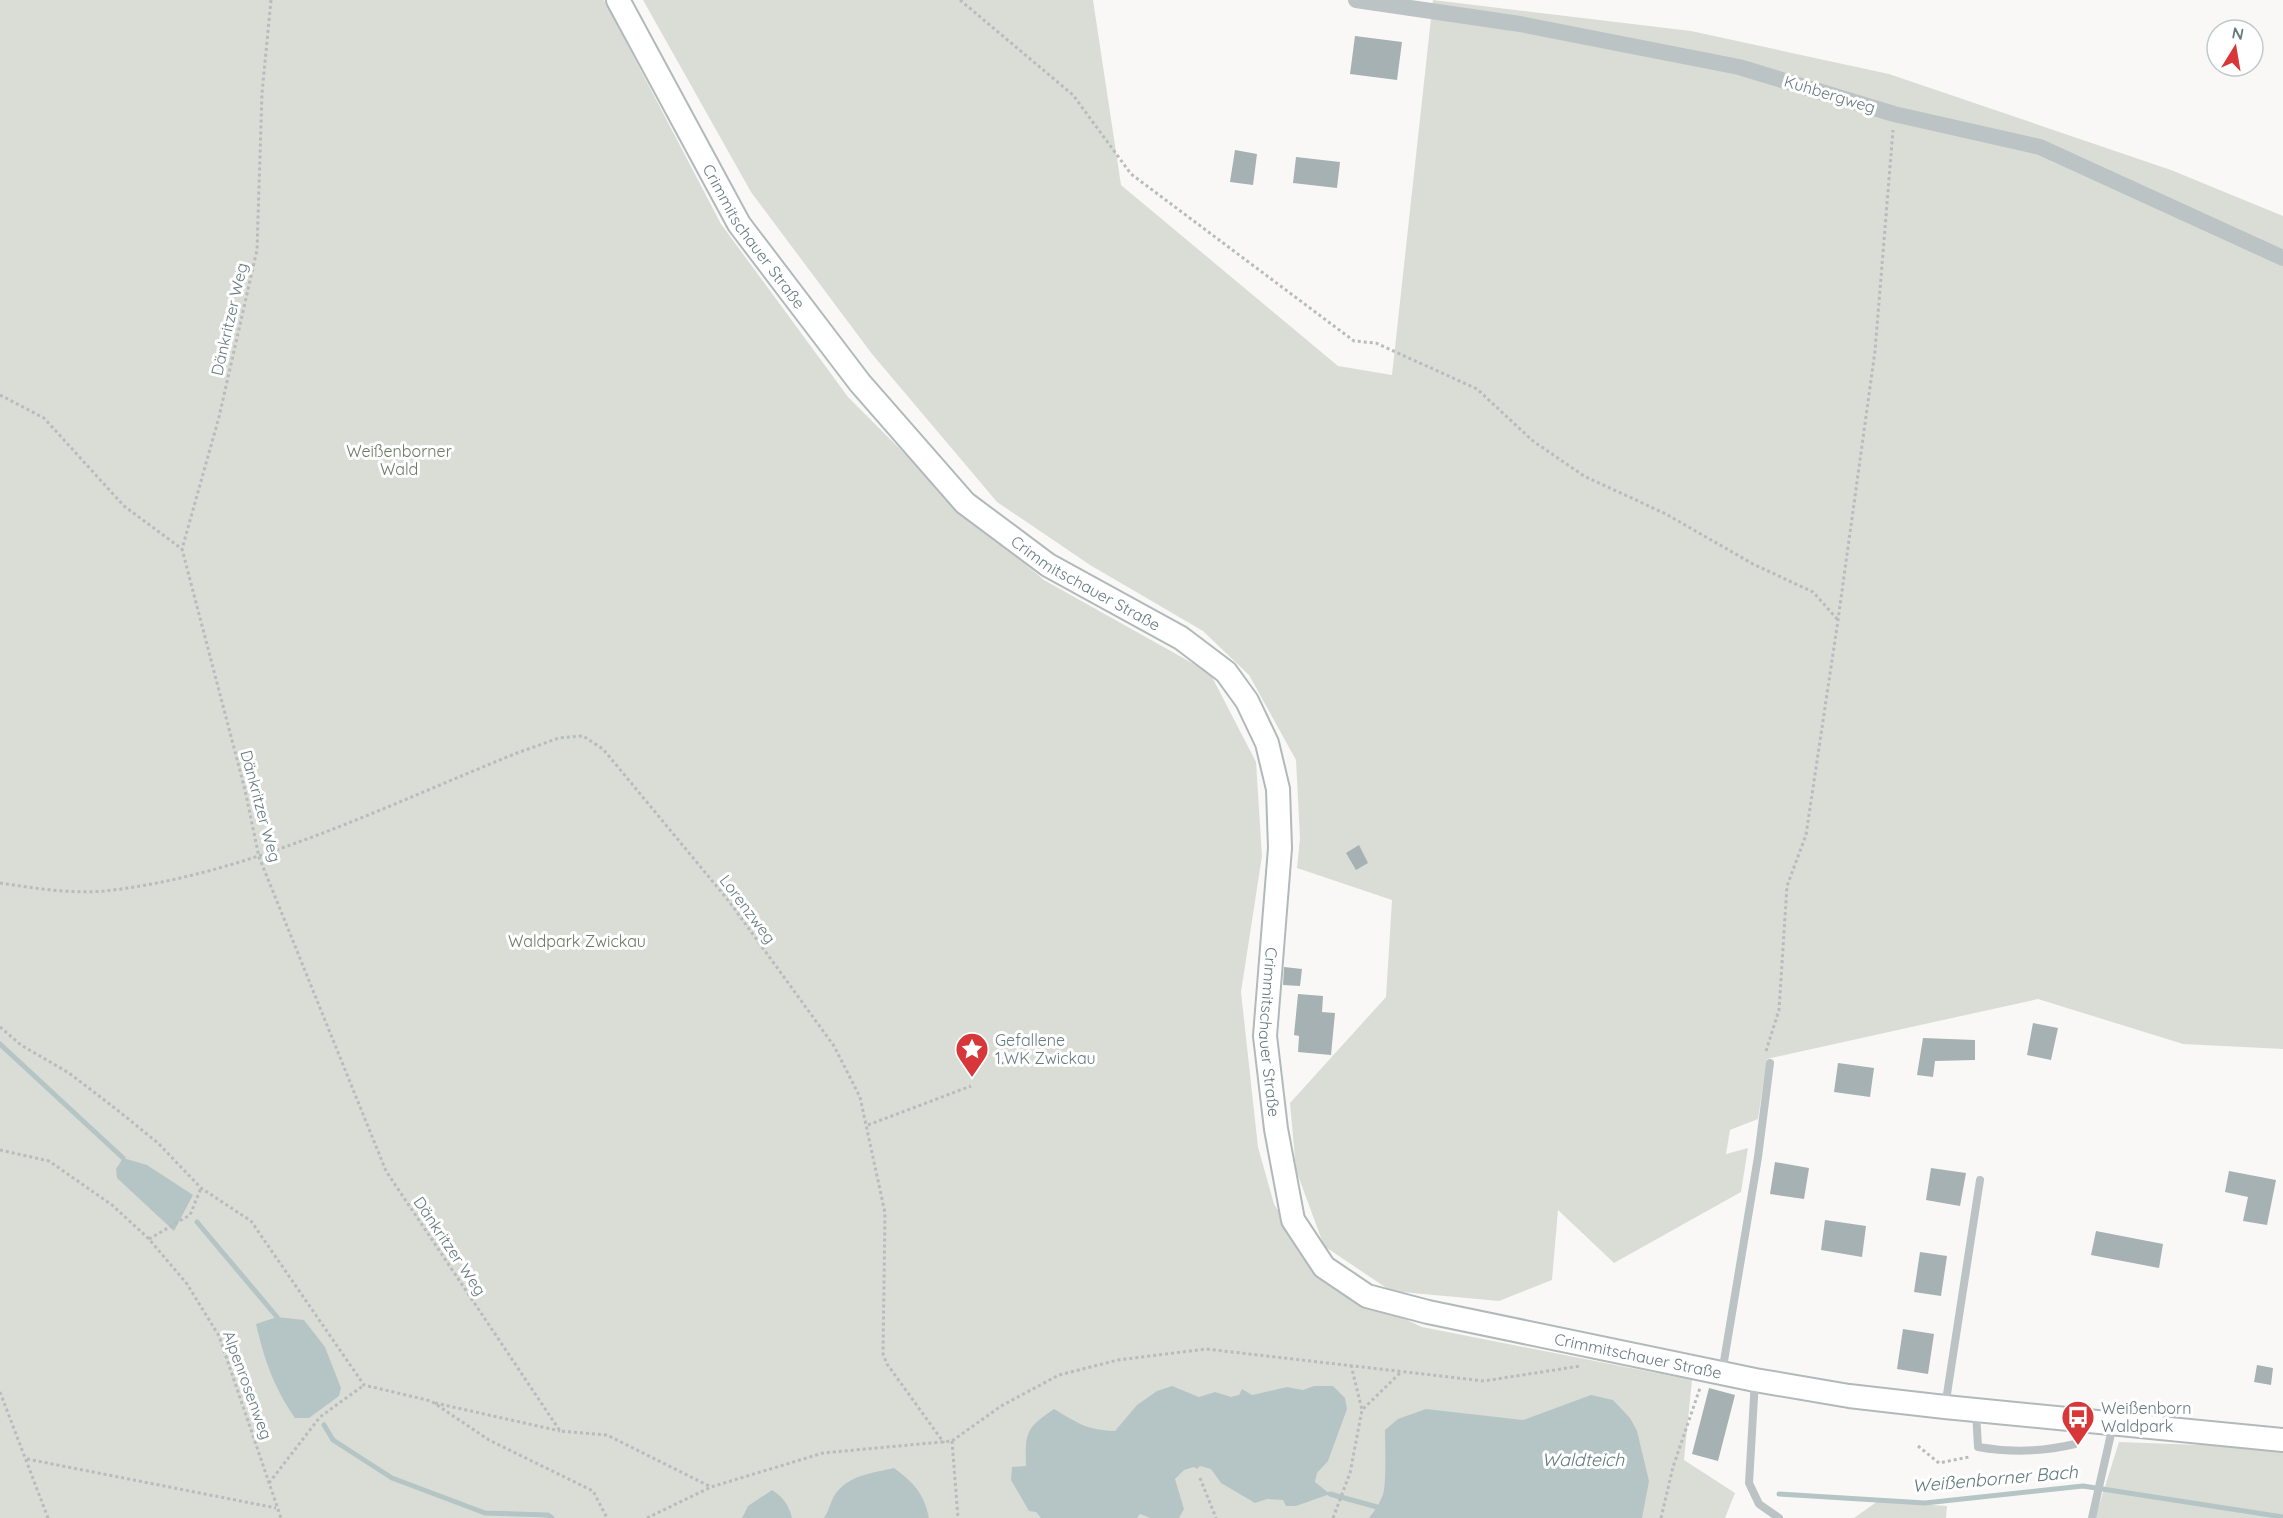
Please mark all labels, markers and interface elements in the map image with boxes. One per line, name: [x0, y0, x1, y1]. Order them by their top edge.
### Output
north arrow: [2205, 18, 2265, 78]
text: N: [2230, 22, 2246, 44]
street label: Kuhbergweg: [1782, 71, 1878, 117]
street label: Crimmitschauer Straße: [698, 160, 810, 313]
street label: Dänkritzer Weg: [206, 261, 252, 377]
park label: Weißenborner Wald: [346, 441, 452, 479]
street label: Crimmitschauer Straße: [1007, 531, 1164, 635]
street label: Dänkritzer Weg: [236, 748, 286, 864]
street label: Lorenzweg: [716, 871, 780, 947]
park label: Waldpark Zwickau: [508, 931, 646, 951]
street label: Crimmitschauer Straße: [1255, 946, 1284, 1118]
place label: Gefallene 1.WK Zwickau: [995, 1030, 1096, 1068]
place icon: Gefallene 1.WK Zwickau: [954, 1031, 990, 1078]
street label: Dänkritzer Weg: [409, 1193, 491, 1299]
street label: Alpenrosenweg: [219, 1328, 277, 1442]
street label: Crimmitschauer Straße: [1553, 1329, 1724, 1383]
place label: Weißenborn Waldpark: [2101, 1398, 2191, 1436]
bus stop icon: Weißenborn Waldpark: [2060, 1399, 2096, 1446]
water label: Waldteich: [1542, 1448, 1625, 1471]
water label: Weißenborner Bach: [1911, 1460, 2079, 1497]

